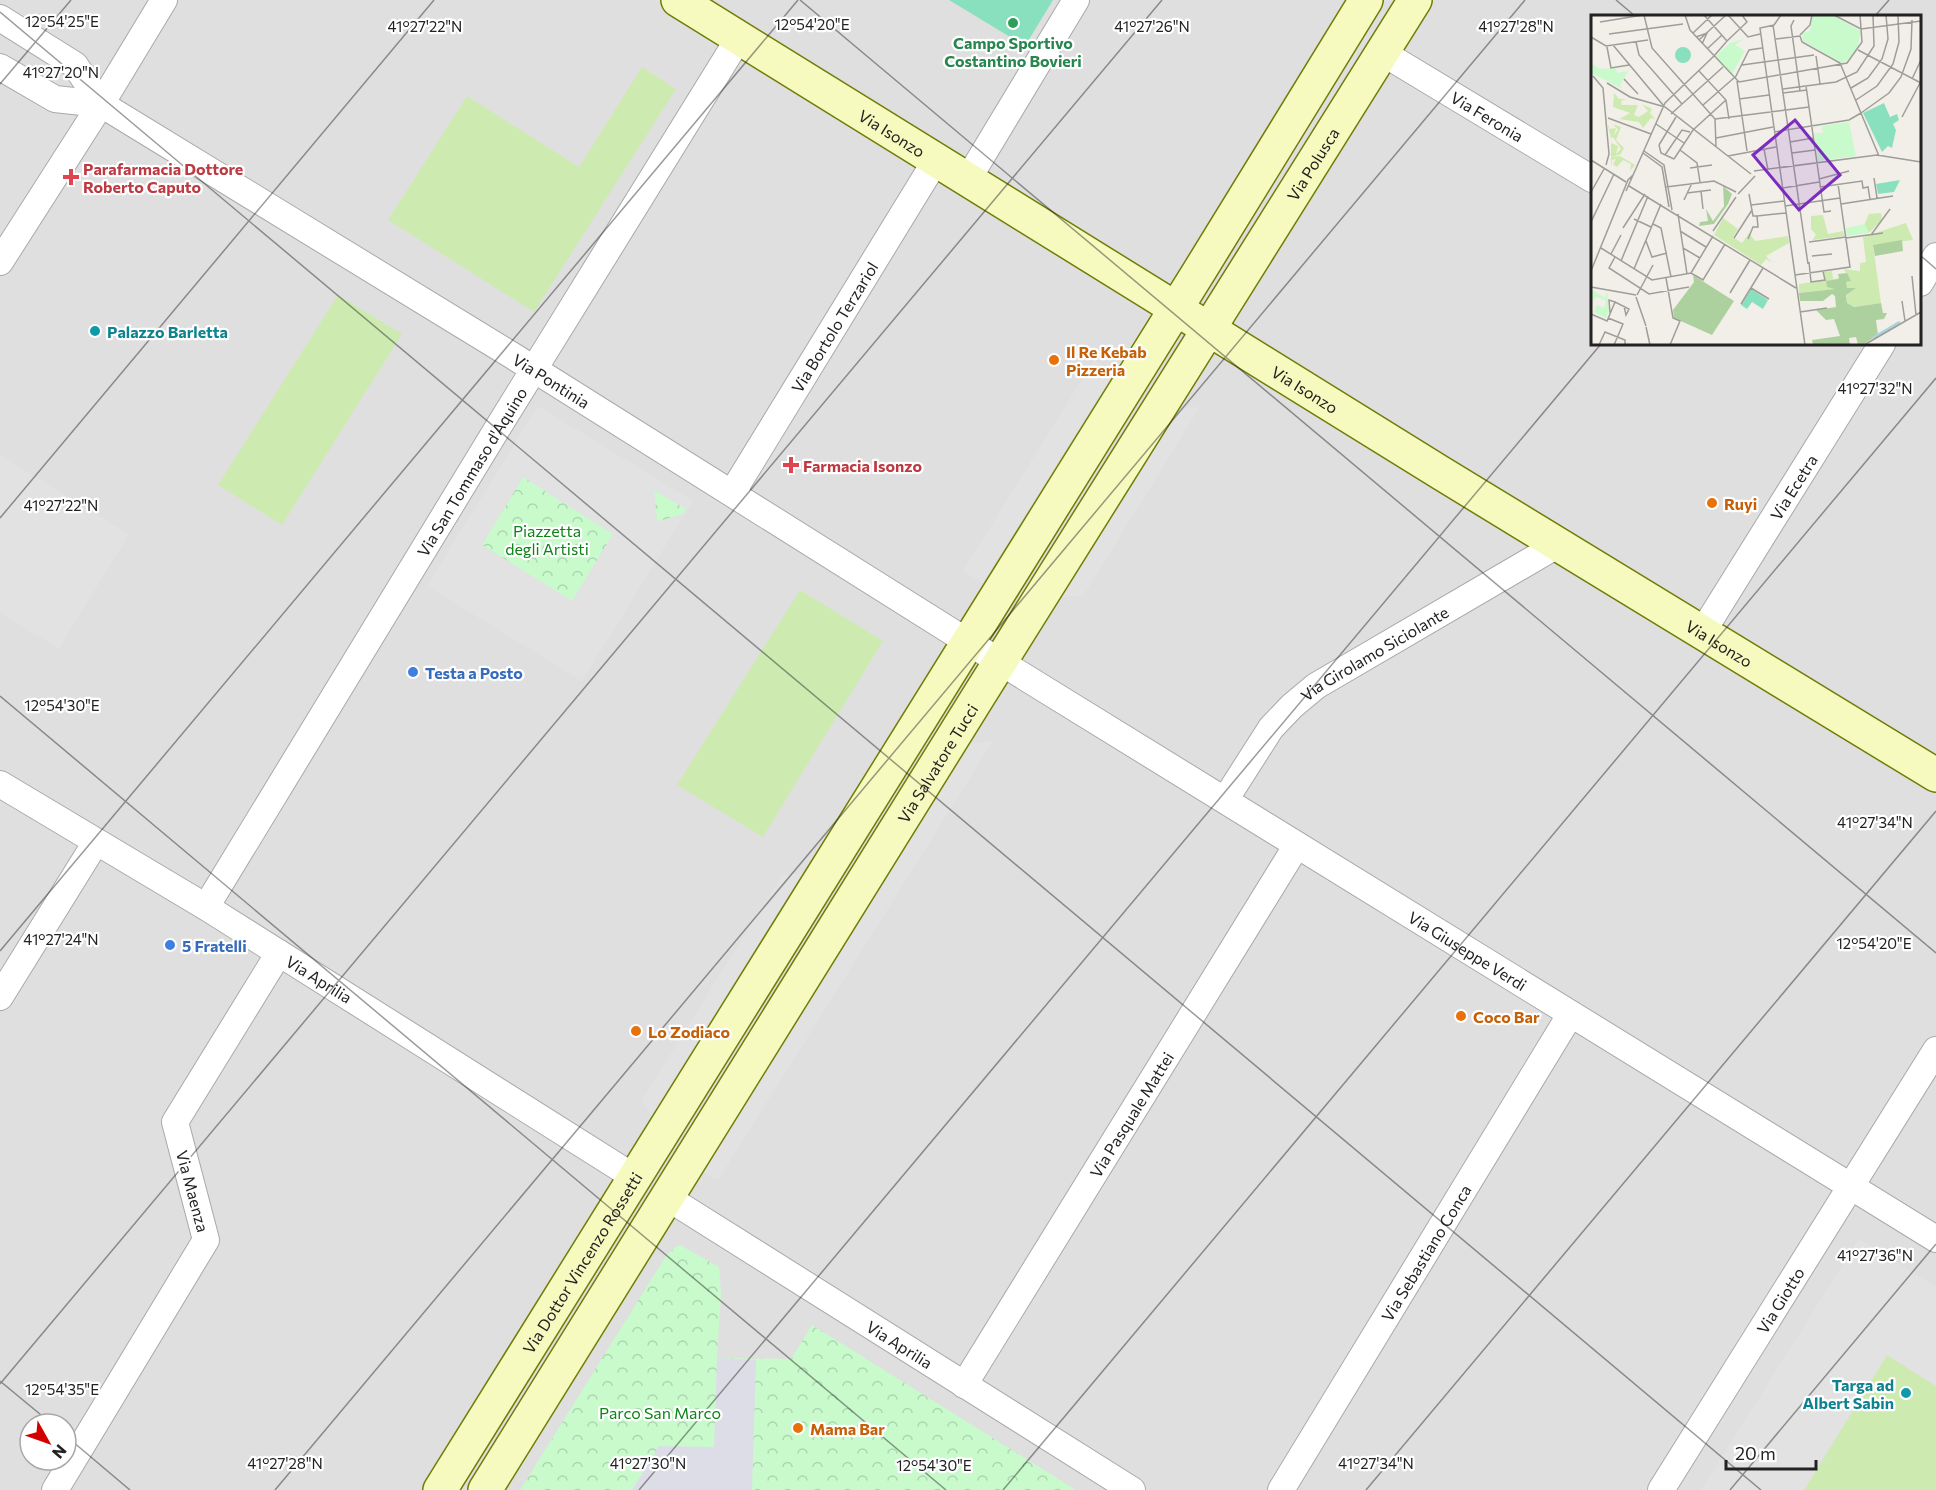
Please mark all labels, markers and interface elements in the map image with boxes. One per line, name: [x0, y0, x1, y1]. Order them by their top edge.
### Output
text: 12°54'25"E: [25, 12, 99, 30]
text: 12°54'20"E: [774, 15, 850, 33]
inset map: [1591, 15, 1921, 345]
marker: Campo Sportivo Costantino Bovieri: [1006, 16, 1020, 30]
text: 41°27'22"N: [388, 17, 462, 35]
text: 41°27'26"N: [1114, 17, 1190, 35]
text: 41°27'28"N: [1478, 17, 1554, 35]
place label: Campo Sportivo Costantino Bovieri: [944, 33, 1082, 70]
text: 41°27'20"N: [23, 63, 99, 81]
street label: Via Feronia: [1448, 87, 1527, 145]
street label: Via Isonzo: [855, 105, 929, 160]
street label: Via Polusca: [1282, 124, 1342, 204]
place label: Parafarmacia Dottore Roberto Caputo: [83, 159, 243, 196]
marker: Parafarmacia Dottore Roberto Caputo: [64, 170, 78, 184]
street label: Via Bortolo Terzariol: [787, 258, 881, 396]
place label: Palazzo Barletta: [107, 322, 228, 341]
marker: Palazzo Barletta: [88, 324, 102, 338]
place label: Il Re Kebab Pizzeria: [1066, 342, 1147, 379]
street label: Via Pontinia: [510, 349, 594, 412]
marker: Il Re Kebab Pizzeria: [1047, 353, 1061, 367]
street label: Via Isonzo: [1269, 361, 1342, 417]
text: 41°27'32"N: [1837, 379, 1913, 397]
street label: Via San Tommaso d'Aquino: [412, 383, 530, 560]
street label: Via Ecetra: [1765, 451, 1820, 523]
place label: Farmacia Isonzo: [803, 456, 923, 475]
marker: Farmacia Isonzo: [784, 458, 798, 472]
place label: Ruyi: [1724, 494, 1757, 513]
text: 41°27'22"N: [24, 496, 98, 514]
marker: Ruyi: [1705, 496, 1719, 510]
park label: Piazzetta degli Artisti: [505, 521, 589, 558]
street label: Via Girolamo Siciolante: [1296, 601, 1451, 705]
street label: Via Isonzo: [1683, 615, 1756, 670]
place label: Testa a Posto: [425, 663, 523, 682]
marker: Testa a Posto: [406, 665, 420, 679]
text: 12°54'30"E: [24, 696, 100, 714]
street label: Via Salvatore Tucci: [893, 700, 981, 826]
text: 41°27'34"N: [1837, 813, 1913, 831]
street label: Via Giuseppe Verdi: [1405, 907, 1530, 994]
text: 41°27'24"N: [23, 930, 99, 948]
text: 12°54'20"E: [1836, 934, 1912, 952]
place label: 5 Fratelli: [182, 936, 247, 955]
marker: 5 Fratelli: [163, 938, 177, 952]
street label: Via Aprilia: [283, 951, 356, 1006]
place label: Coco Bar: [1473, 1007, 1540, 1026]
marker: Coco Bar: [1454, 1009, 1468, 1023]
place label: Lo Zodiaco: [648, 1022, 730, 1041]
marker: Lo Zodiaco: [629, 1024, 643, 1038]
street label: Via Pasquale Mattei: [1085, 1048, 1177, 1180]
street label: Via Maenza: [173, 1148, 213, 1234]
street label: Via Dottor Vincenzo Rossetti: [518, 1168, 645, 1357]
street label: Via Sebastiano Conca: [1377, 1181, 1474, 1324]
text: 41°27'36"N: [1837, 1246, 1913, 1264]
street label: Via Giotto: [1752, 1263, 1808, 1337]
street label: Via Aprilia: [863, 1316, 936, 1372]
place label: Targa ad Albert Sabin: [1803, 1375, 1894, 1412]
text: 12°54'35"E: [25, 1380, 99, 1398]
marker: Targa ad Albert Sabin: [1899, 1386, 1913, 1400]
park label: Parco San Marco: [599, 1403, 721, 1422]
north arrow: [18, 1412, 78, 1472]
place label: Mama Bar: [810, 1419, 885, 1438]
marker: Mama Bar: [791, 1421, 805, 1435]
scale bar: [1726, 1433, 1816, 1471]
text: N: [49, 1441, 71, 1463]
text: 20 m: [1735, 1442, 1776, 1464]
text: 41°27'28"N: [247, 1454, 323, 1472]
text: 41°27'30"N: [610, 1454, 686, 1472]
text: 41°27'34"N: [1338, 1454, 1414, 1472]
text: 12°54'30"E: [896, 1456, 972, 1474]

